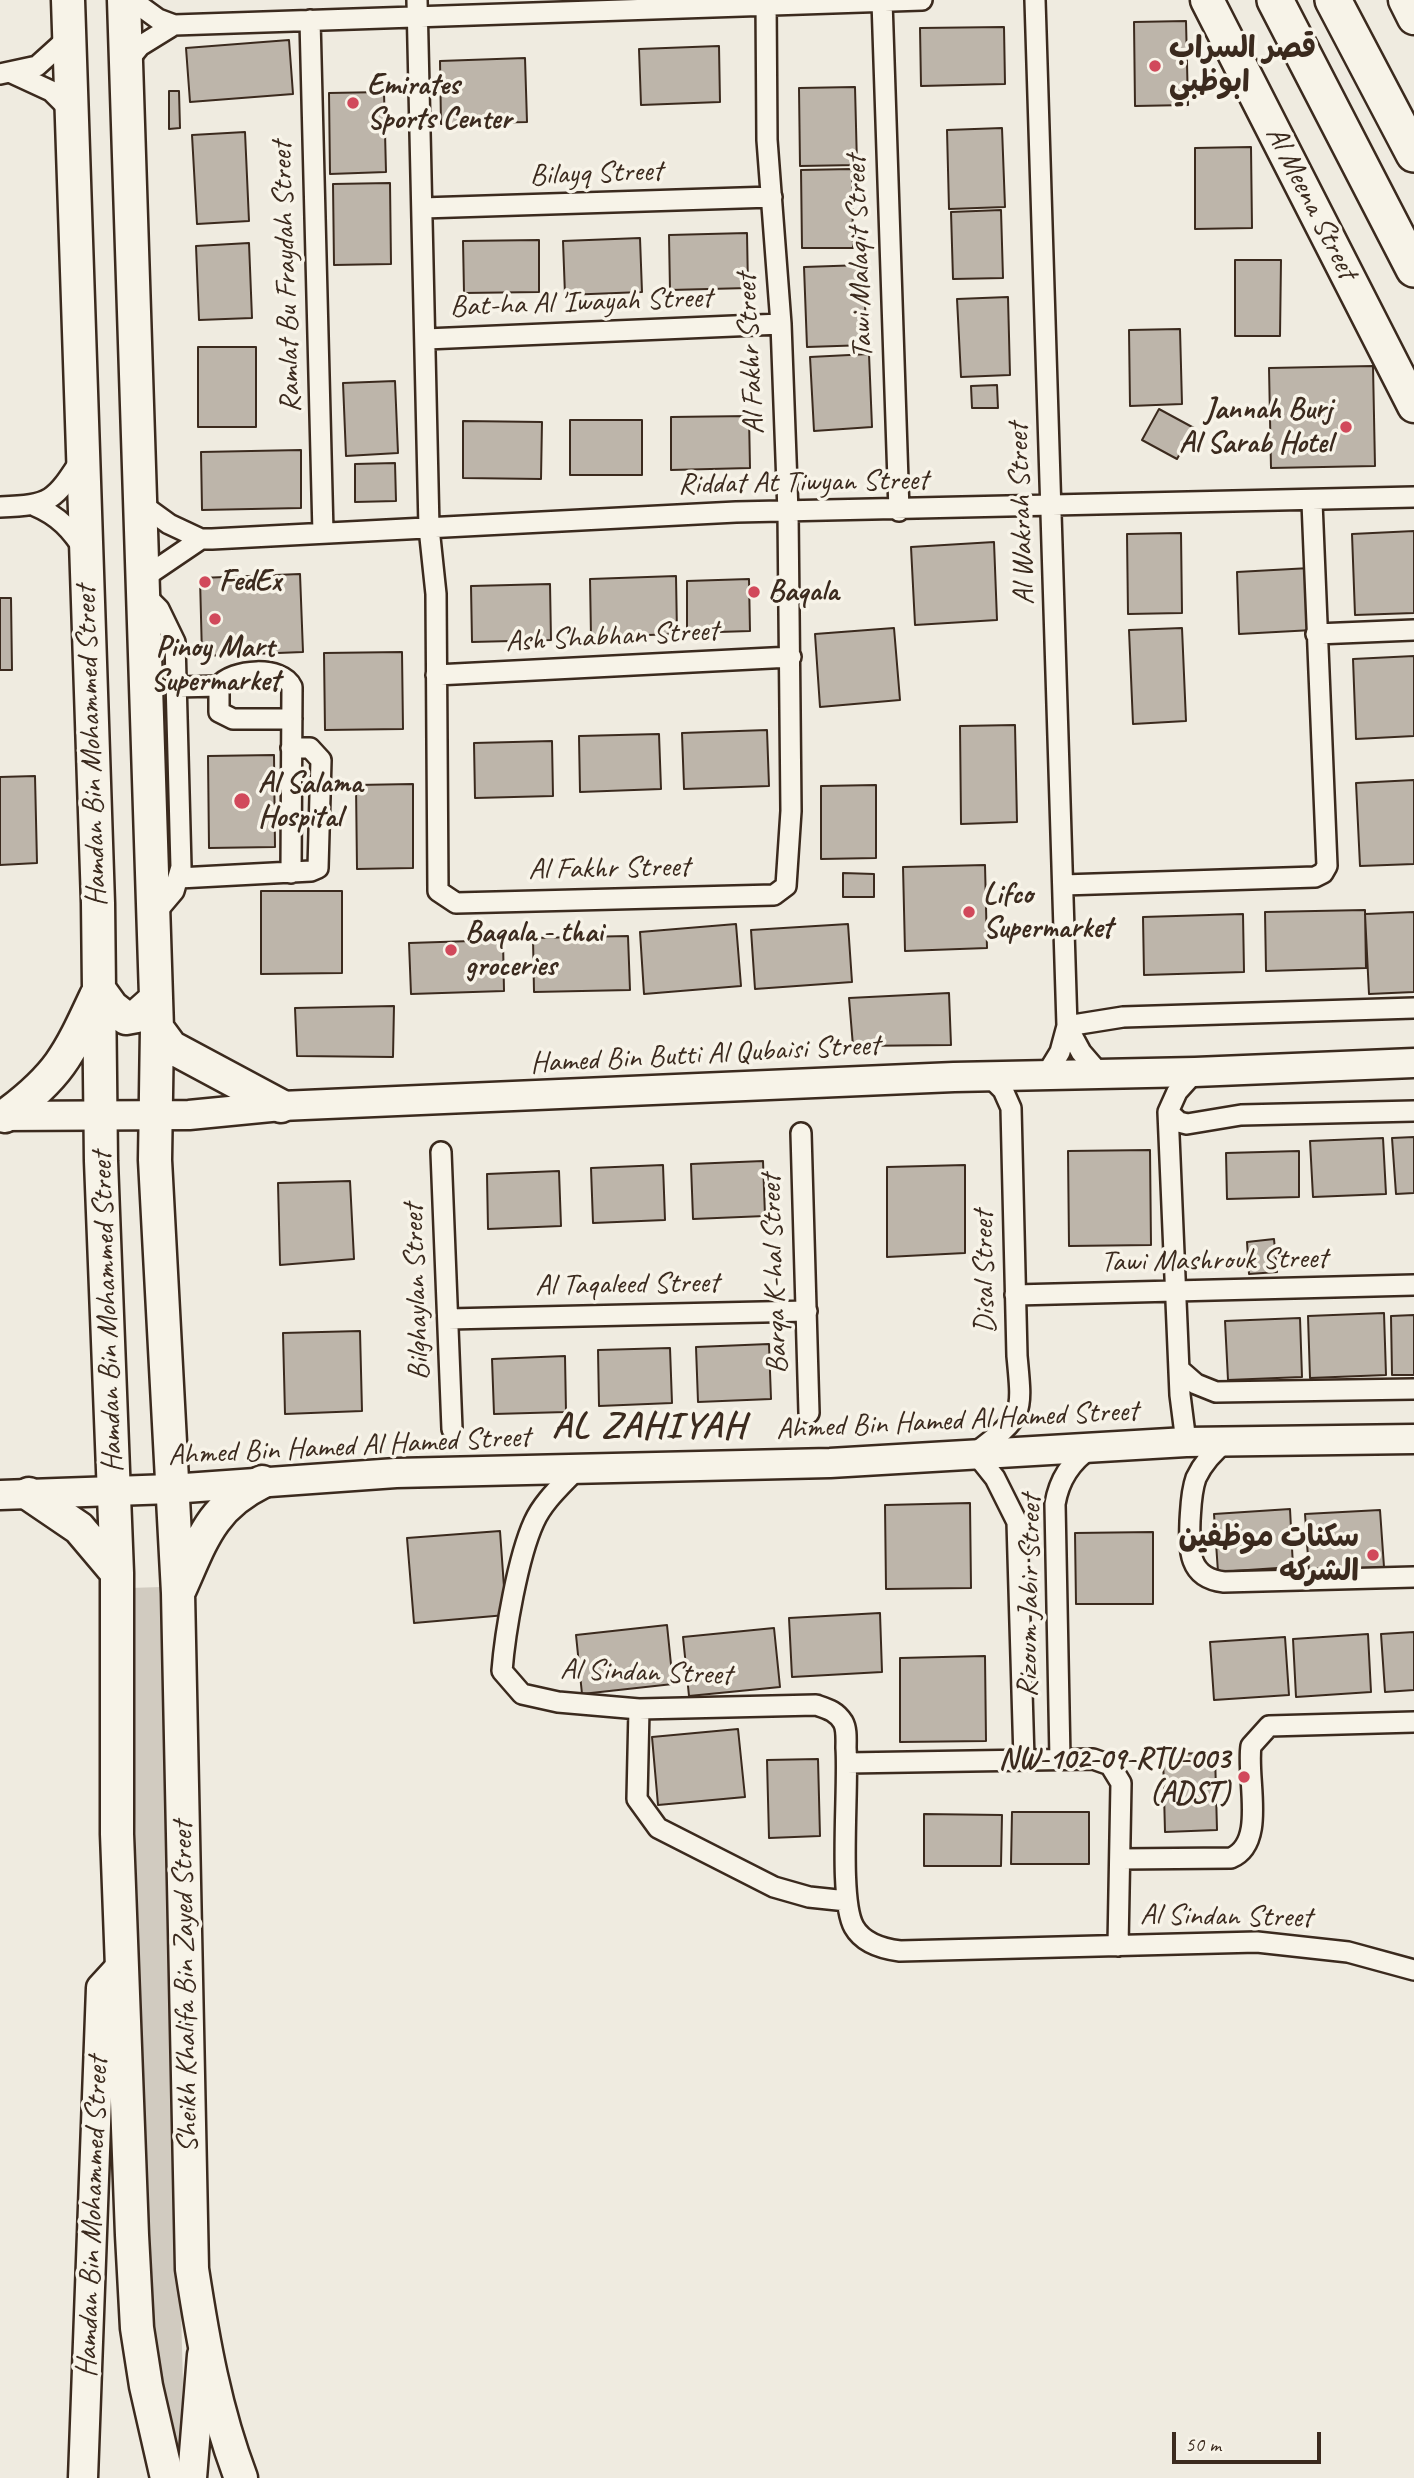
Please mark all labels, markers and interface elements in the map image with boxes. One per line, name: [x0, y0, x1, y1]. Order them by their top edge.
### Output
place label: قصر السراب ابوظبي: [1169, 31, 1316, 102]
marker: قصر السراب ابوظبي: [1147, 58, 1163, 74]
place label: Emirates Sports Center: [367, 68, 511, 138]
marker: Emirates Sports Center: [345, 95, 361, 111]
street label: Al Meena Street: [1257, 120, 1365, 286]
street label: Ramlat Bu Fraydah Street: [264, 141, 310, 413]
street label: Bilayq Street: [529, 154, 663, 194]
street label: Tawi Malaqit Street: [838, 155, 882, 359]
street label: Al Fakhr Street: [729, 273, 773, 435]
street label: Bat-ha Al 'Iwayah Street: [449, 280, 713, 326]
place label: Jannah Burj Al Sarab Hotel: [1179, 392, 1332, 462]
marker: Jannah Burj Al Sarab Hotel: [1338, 419, 1354, 435]
street label: Al Wakrah Street: [1001, 422, 1043, 606]
street label: Riddat At Tiwyan Street: [678, 463, 928, 503]
place label: FedEx: [219, 564, 281, 600]
marker: FedEx: [197, 574, 213, 590]
place label: Baqala: [768, 574, 839, 610]
marker: Baqala: [746, 584, 762, 600]
street label: Hamdan Bin Mohammed Street: [68, 585, 116, 907]
marker: Pinoy Mart Supermarket: [207, 611, 223, 627]
street label: Ash Shabhan Street: [505, 613, 719, 661]
place label: Pinoy Mart Supermarket: [150, 630, 280, 700]
place label: Al Salama Hospital: [258, 766, 362, 836]
marker: Al Salama Hospital: [232, 791, 252, 811]
street label: Al Fakhr Street: [528, 850, 690, 888]
place label: Lifco Supermarket: [983, 877, 1112, 948]
marker: Lifco Supermarket: [961, 904, 977, 920]
place label: Baqala - thai groceries: [465, 915, 603, 986]
marker: Baqala - thai groceries: [443, 942, 459, 958]
street label: Hamed Bin Butti Al Qubaisi Street: [529, 1028, 881, 1082]
street label: Hamdan Bin Mohammed Street: [84, 1151, 132, 1473]
street label: Barqa K-hal Street: [754, 1174, 796, 1374]
street label: Bilghaylan Street: [396, 1203, 438, 1381]
street label: Disal Street: [966, 1210, 1004, 1334]
street label: Tawi Mashrouk Street: [1100, 1241, 1328, 1281]
street label: Al Taqaleed Street: [535, 1265, 719, 1305]
street label: Ahmed Bin Hamed Al Hamed Street: [775, 1394, 1139, 1448]
district label: AL ZAHIYAH: [553, 1405, 745, 1449]
street label: Ahmed Bin Hamed Al Hamed Street: [167, 1420, 531, 1474]
street label: Rizoum Jabir Street: [1010, 1494, 1050, 1698]
place label: سكنات موظفين الشركه: [1179, 1520, 1359, 1590]
marker: سكنات موظفين الشركه: [1365, 1547, 1381, 1563]
street label: Al Sindan Street: [560, 1652, 732, 1694]
place label: NW-102-09-RTU-003 (ADST): [999, 1742, 1230, 1812]
marker: NW-102-09-RTU-003 (ADST): [1236, 1769, 1252, 1785]
street label: Sheikh Khalifa Bin Zayed Street: [165, 1821, 207, 2153]
street label: Al Sindan Street: [1140, 1898, 1312, 1936]
street label: Hamdan Bin Mohammed Street: [69, 2056, 117, 2378]
scale bar: [1176, 2418, 1325, 2462]
text: 50 m: [1185, 2431, 1221, 2457]

